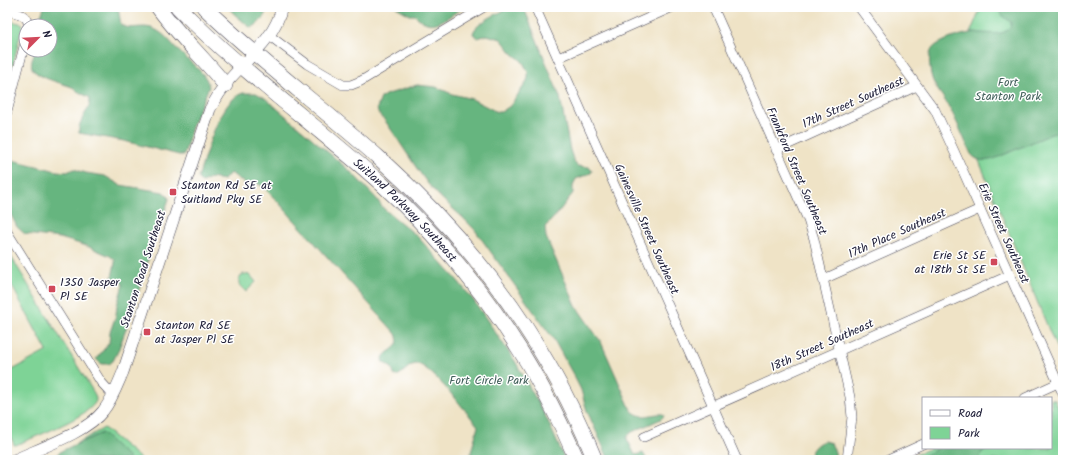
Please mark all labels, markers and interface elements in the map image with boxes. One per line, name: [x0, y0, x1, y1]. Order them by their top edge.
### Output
north arrow: [18, 18, 58, 58]
text: N: [37, 28, 56, 41]
street label: 17th Street Southeast: [799, 71, 908, 133]
park label: Fort Stanton Park: [975, 73, 1041, 106]
street label: Frankford Street Southeast: [761, 104, 832, 238]
street label: Suitland Parkway Southeast: [348, 154, 462, 267]
street label: Gainesville Street Southeast: [609, 161, 684, 298]
place label: Stanton Rd SE at Suitland Pky SE: [181, 176, 272, 209]
street label: Erie Street Southeast: [973, 180, 1034, 287]
marker: Stanton Rd SE at Suitland Pky SE: [168, 187, 178, 197]
street label: 17th Place Southeast: [845, 203, 949, 264]
street label: Stanton Road Southeast: [115, 208, 172, 330]
place label: Erie St SE at 18th St SE: [915, 246, 987, 279]
marker: Erie St SE at 18th St SE: [989, 257, 999, 267]
place label: 1350 Jasper Pl SE: [60, 273, 120, 306]
marker: 1350 Jasper Pl SE: [47, 284, 57, 294]
street label: 18th Street Southeast: [767, 314, 877, 377]
place label: Stanton Rd SE at Jasper Pl SE: [155, 316, 235, 349]
marker: Stanton Rd SE at Jasper Pl SE: [142, 327, 152, 337]
park label: Fort Circle Park: [449, 371, 529, 390]
legend: [922, 397, 1052, 449]
text: Road: [958, 404, 983, 423]
text: Park: [958, 424, 980, 443]

